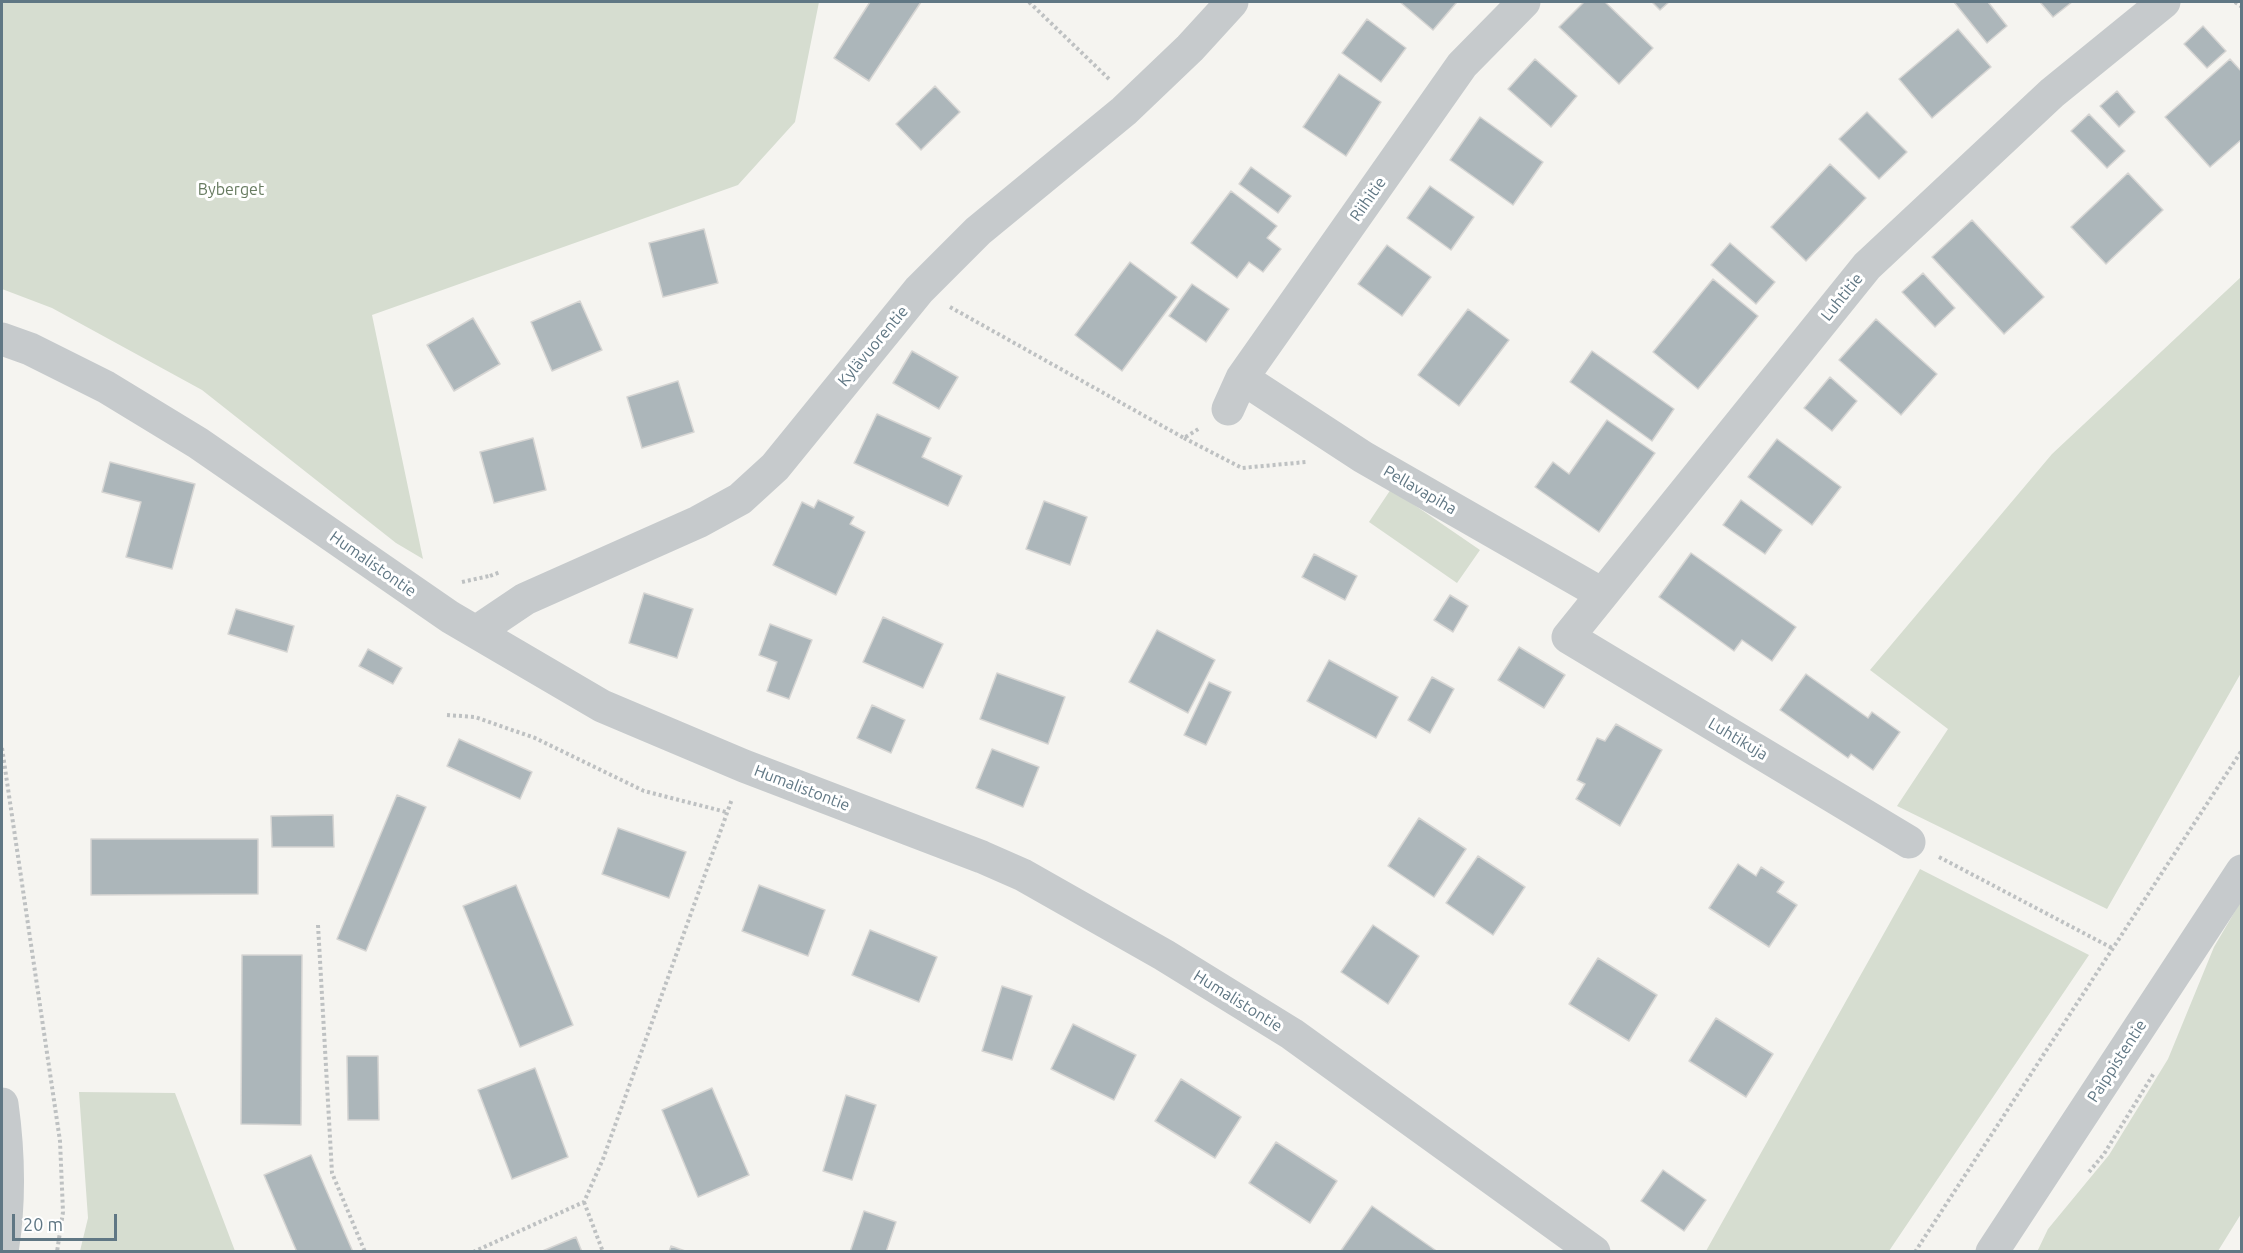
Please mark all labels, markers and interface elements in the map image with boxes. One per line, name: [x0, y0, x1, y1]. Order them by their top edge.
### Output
street label: Riihitie: [1346, 173, 1390, 225]
park label: Byberget: [198, 180, 264, 200]
street label: Luhtitie: [1817, 269, 1867, 325]
street label: Kylävuorentie: [834, 302, 912, 390]
street label: Pellavapiha: [1380, 461, 1460, 519]
street label: Humalistontie: [326, 527, 420, 601]
street label: Luhtikuja: [1705, 714, 1771, 764]
street label: Humalistontie: [751, 761, 853, 815]
street label: Humalistontie: [1190, 966, 1286, 1036]
street label: Paippistentie: [2083, 1016, 2151, 1106]
scale bar: [15, 1202, 120, 1240]
text: 20 m: [23, 1214, 63, 1234]

